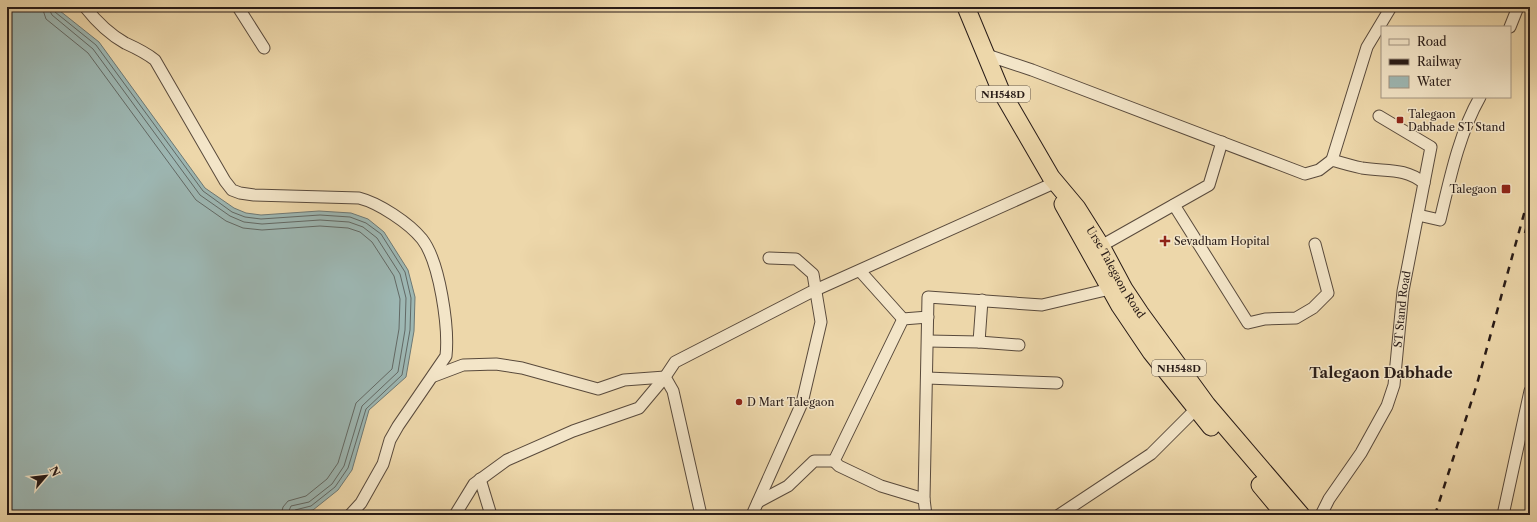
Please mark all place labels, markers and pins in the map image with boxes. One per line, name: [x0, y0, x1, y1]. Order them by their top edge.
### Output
place label: Talegaon Dabhade ST Stand: [1408, 107, 1505, 134]
marker: Talegaon Dabhade ST Stand: [1395, 115, 1405, 125]
place label: Talegaon: [1449, 182, 1497, 196]
marker: Talegaon: [1500, 183, 1512, 195]
place label: Sevadham Hopital: [1174, 234, 1270, 248]
marker: Sevadham Hopital: [1159, 235, 1171, 247]
place label: D Mart Talegaon: [747, 395, 835, 409]
marker: D Mart Talegaon: [734, 397, 744, 407]

